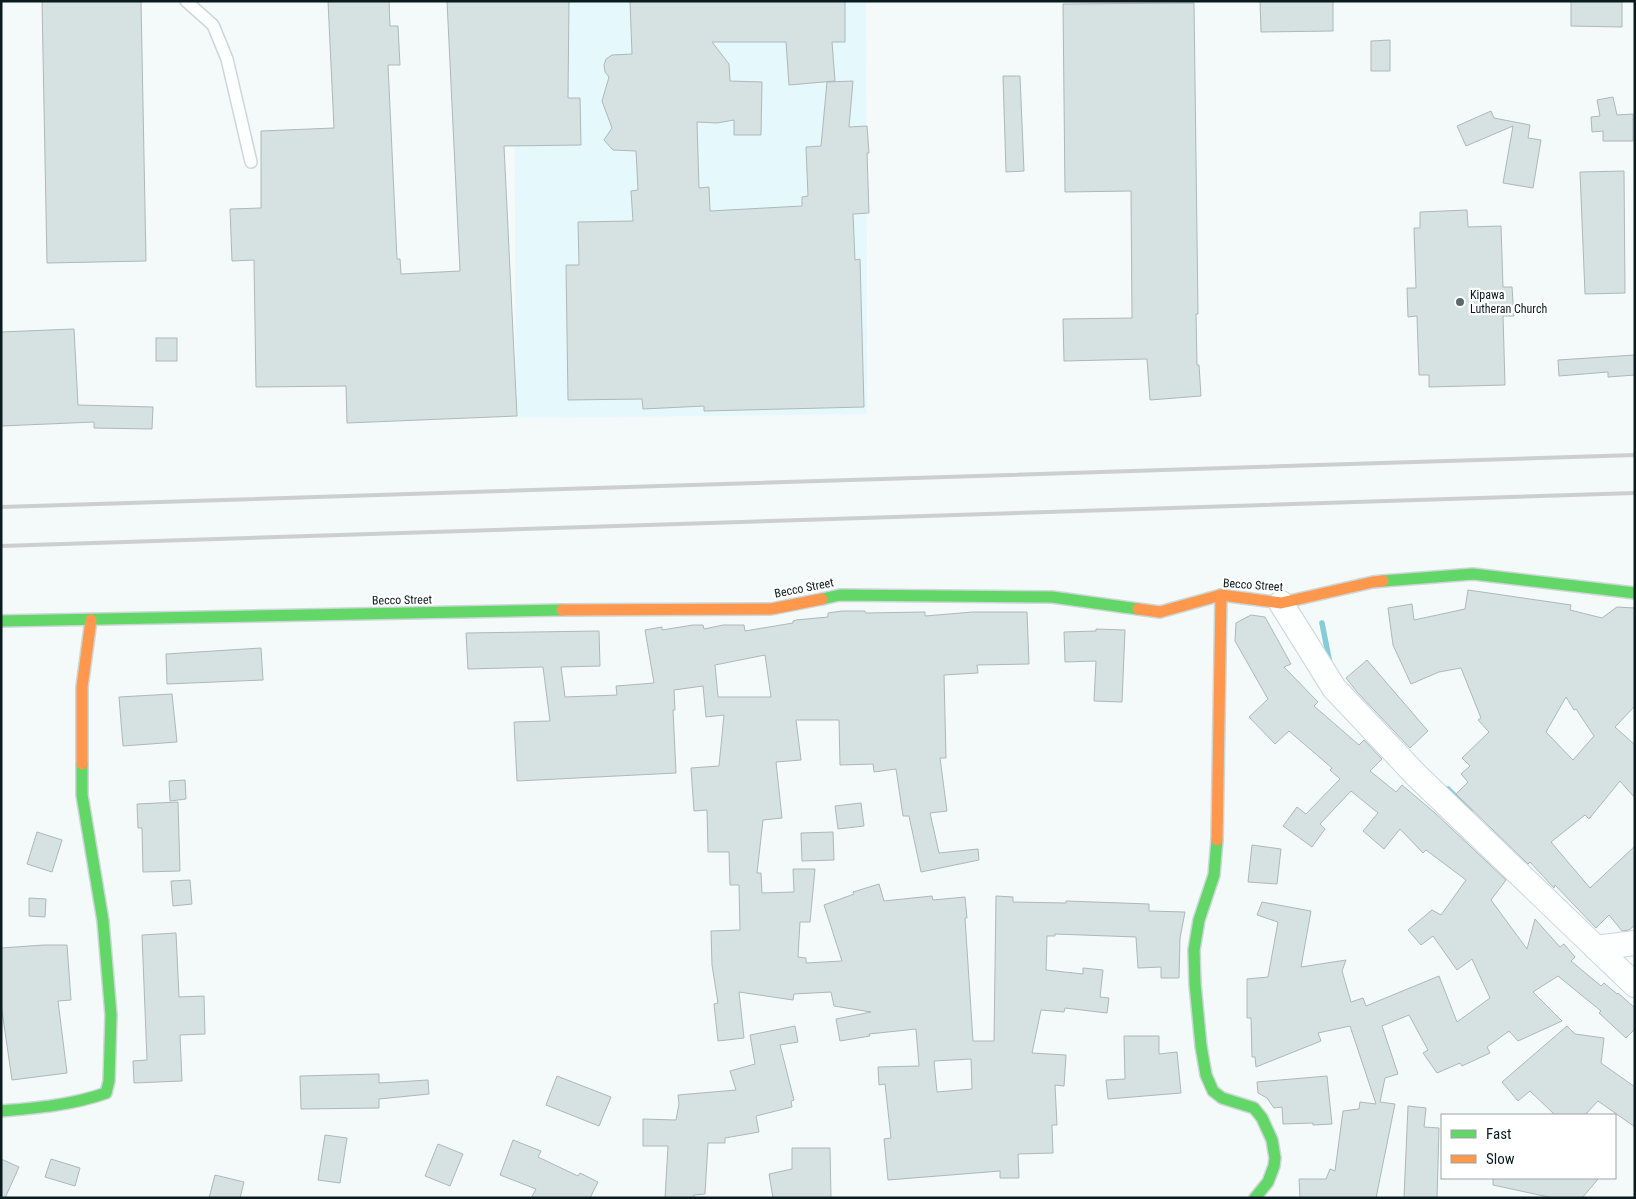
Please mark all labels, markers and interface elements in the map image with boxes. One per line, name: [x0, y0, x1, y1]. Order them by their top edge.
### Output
place label: Kipawa Lutheran Church: [1470, 288, 1547, 316]
marker: Kipawa Lutheran Church: [1454, 296, 1466, 308]
street label: Becco Street: [773, 575, 835, 601]
street label: Becco Street: [1222, 576, 1284, 594]
street label: Becco Street: [372, 592, 433, 608]
legend: [1441, 1114, 1616, 1179]
text: Fast: [1486, 1125, 1511, 1143]
text: Slow: [1486, 1150, 1515, 1168]

